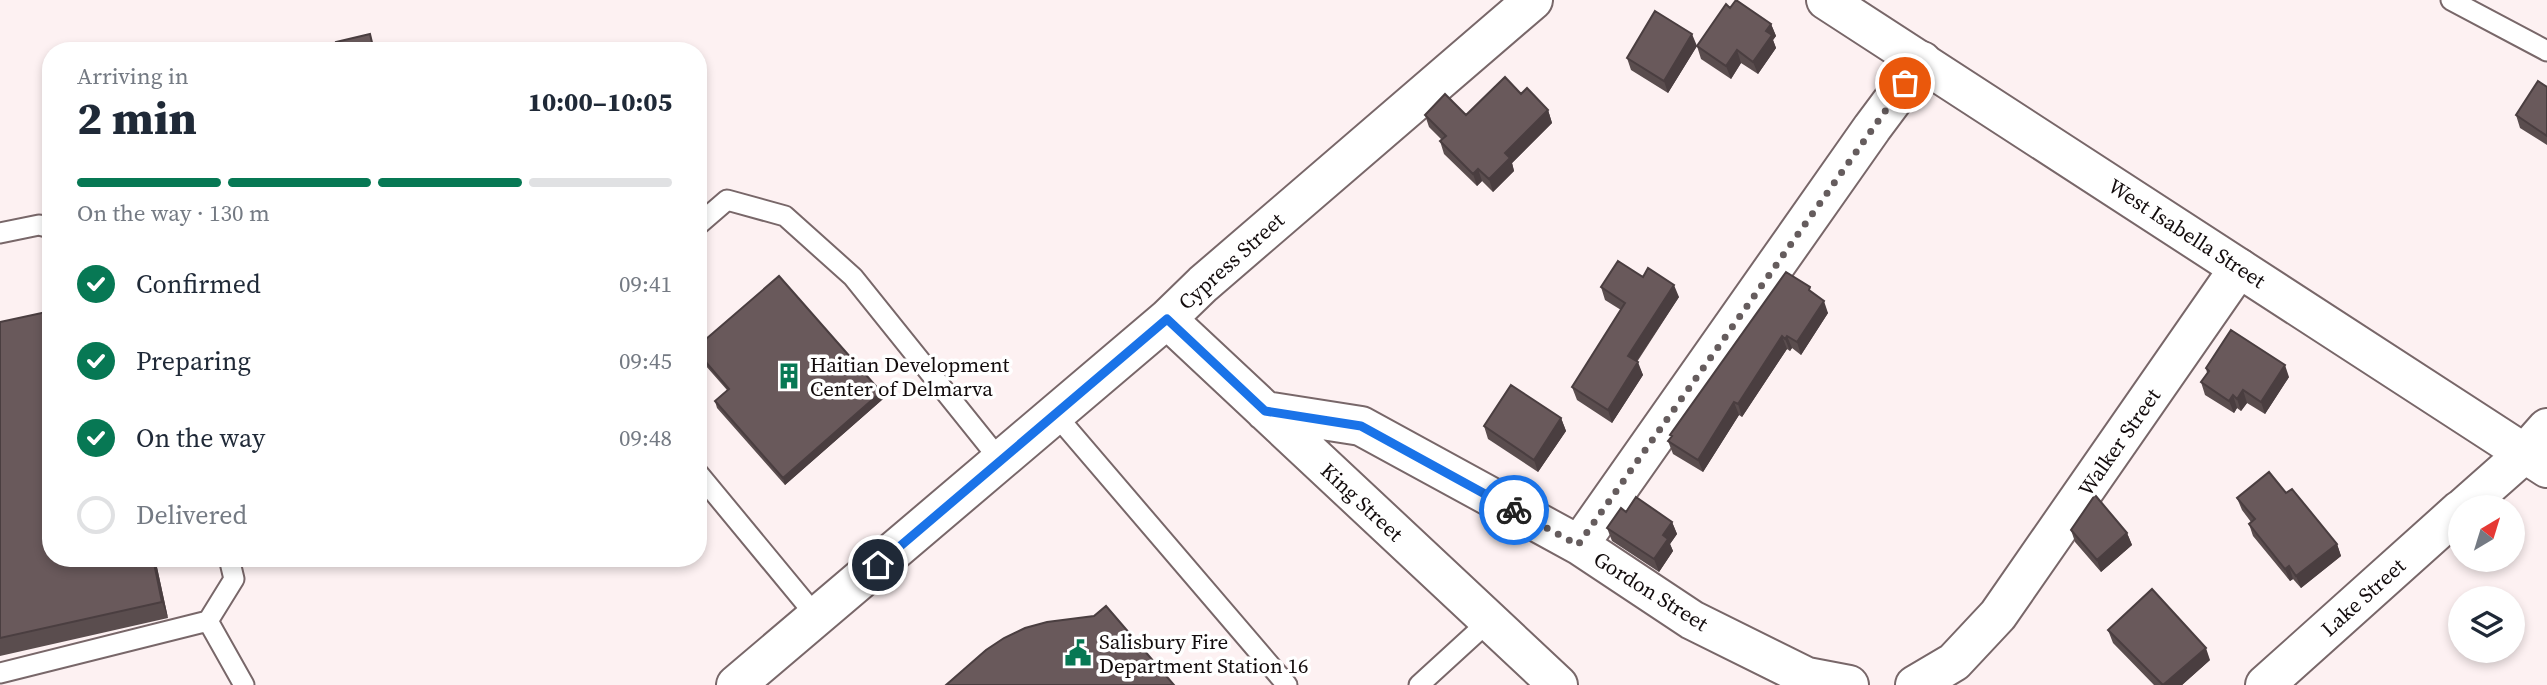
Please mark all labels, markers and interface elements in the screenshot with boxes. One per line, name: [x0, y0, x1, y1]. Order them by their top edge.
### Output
pin: [1875, 53, 1935, 113]
text: Arriving in: [77, 60, 189, 92]
icon: bag: [1886, 64, 1924, 102]
text: 10:00–10:05: [528, 84, 672, 120]
text: 2 min: [77, 86, 197, 149]
street label: West Isabella Street: [2103, 171, 2271, 295]
text: On the way · 130 m: [77, 197, 270, 229]
street label: Cypress Street: [1172, 206, 1290, 316]
icon: check: [77, 265, 115, 303]
text: Confirmed: [136, 266, 261, 302]
text: 09:41: [619, 268, 672, 300]
icon: check: [77, 342, 115, 380]
text: Preparing: [136, 343, 251, 379]
text: 09:45: [619, 345, 672, 377]
place label: Haitian Development Center of Delmarva: [810, 350, 1010, 403]
building icon: Haitian Development Center of Delmarva: [774, 361, 804, 391]
street label: Walker Street: [2071, 382, 2167, 502]
icon: check: [77, 419, 115, 457]
text: On the way: [136, 420, 265, 456]
text: 09:48: [619, 422, 672, 454]
street label: King Street: [1314, 456, 1410, 548]
courier: [1479, 475, 1549, 545]
icon: bike: [1495, 491, 1533, 529]
north arrow: [2448, 495, 2525, 572]
map controls: [2448, 495, 2525, 663]
text: Delivered: [136, 497, 247, 533]
pin: [848, 535, 908, 595]
street label: Gordon Street: [1588, 544, 1714, 638]
icon: home: [859, 546, 897, 584]
street label: Lake Street: [2315, 551, 2412, 643]
button: layers: [2448, 586, 2525, 663]
place label: Salisbury Fire Department Station 16: [1099, 627, 1309, 680]
public building icon: Salisbury Fire Department Station 16: [1063, 638, 1093, 668]

